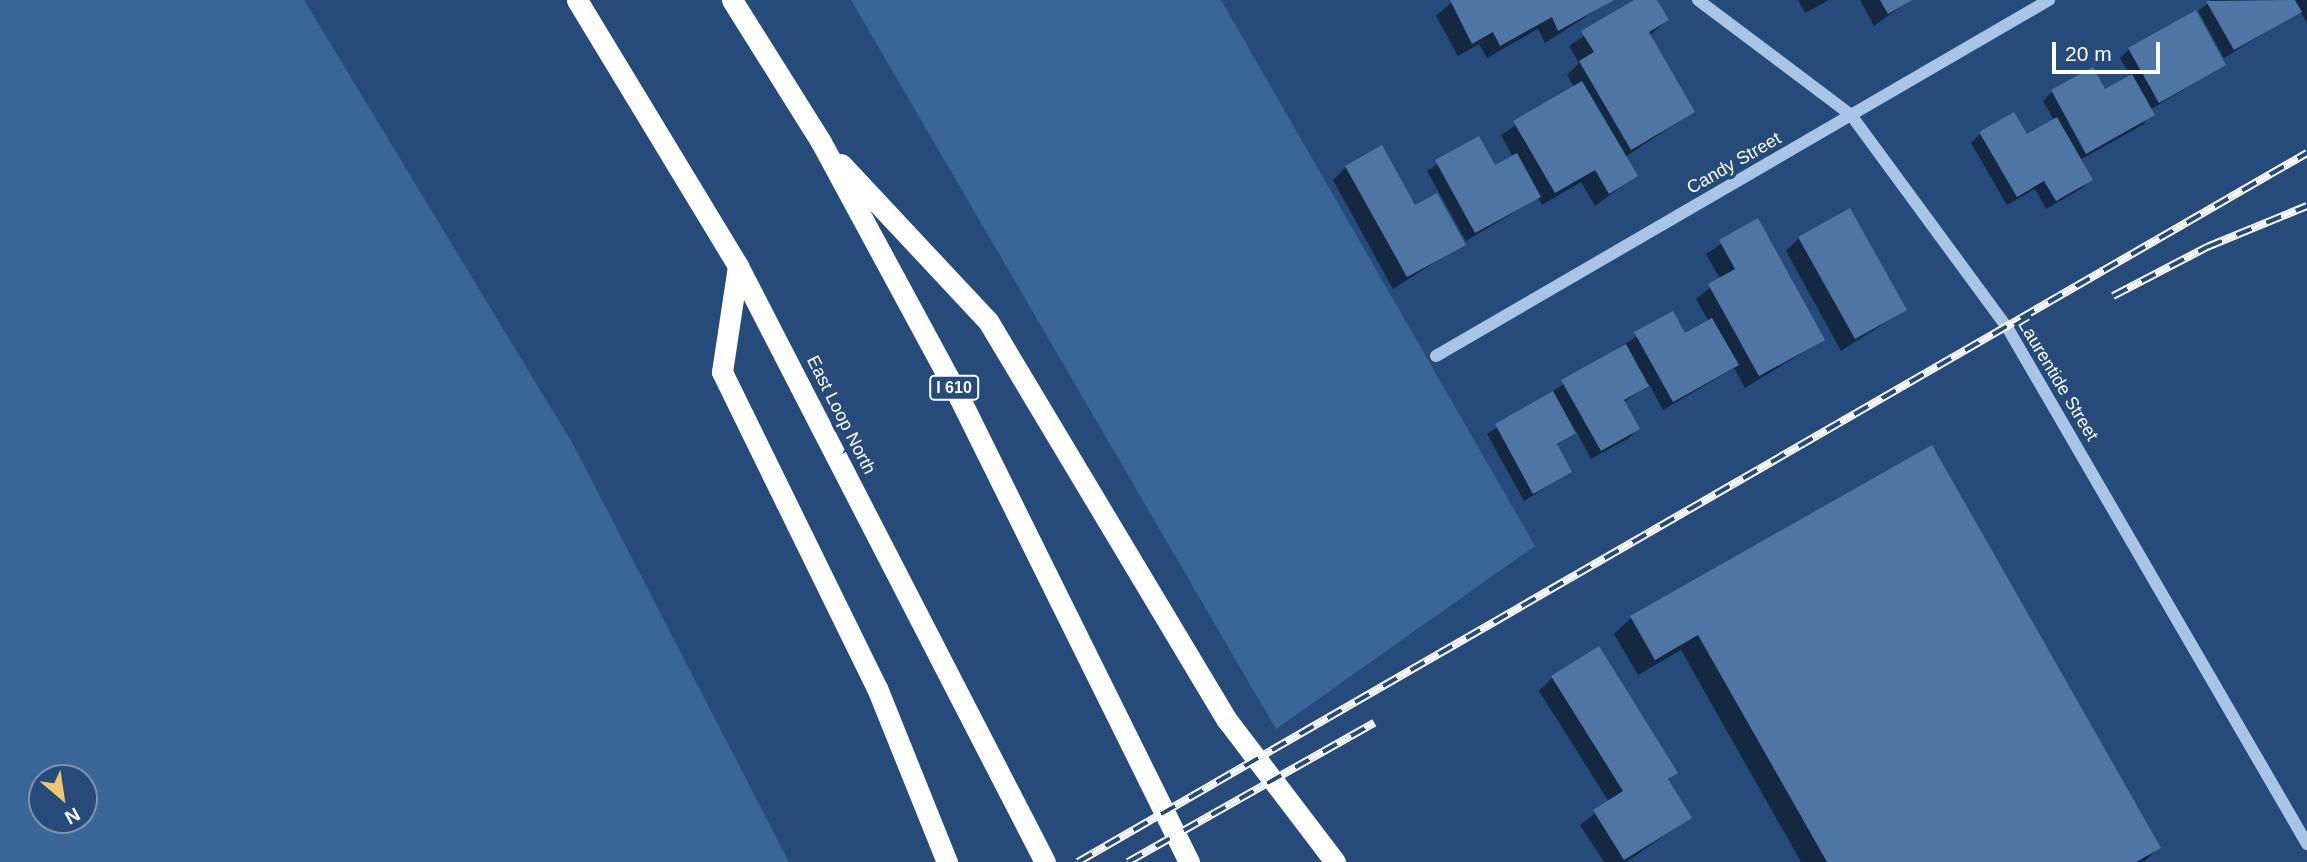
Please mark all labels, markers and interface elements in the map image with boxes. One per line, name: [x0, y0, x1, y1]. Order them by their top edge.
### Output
scale bar: [2055, 28, 2164, 72]
text: 20 m: [2065, 42, 2112, 65]
street label: Candy Street: [1683, 127, 1785, 199]
street label: Laurentide Street: [2013, 315, 2103, 445]
street label: East Loop North: [802, 352, 880, 478]
road number: I 610: [928, 376, 980, 400]
north arrow: [28, 764, 98, 834]
text: N: [61, 804, 84, 829]

